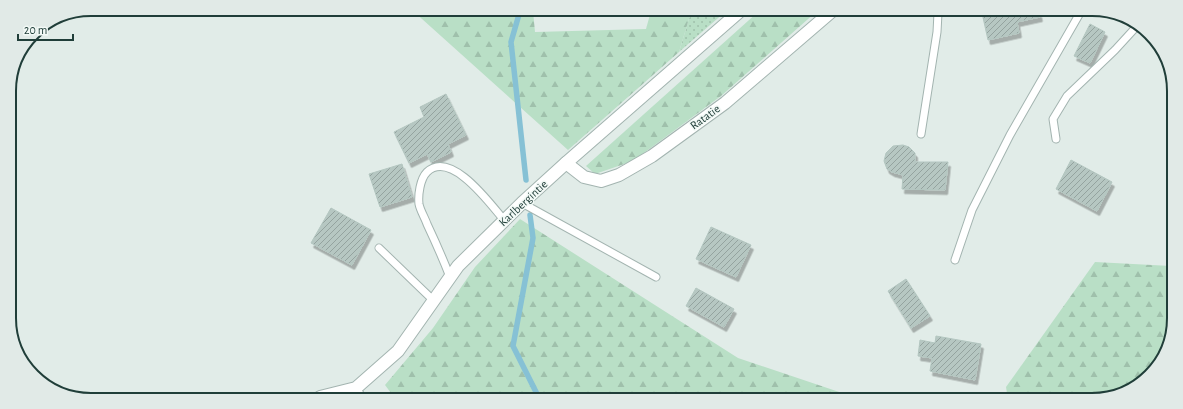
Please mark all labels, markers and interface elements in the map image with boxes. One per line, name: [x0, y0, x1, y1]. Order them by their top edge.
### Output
scale bar: [18, 16, 73, 42]
text: 20 m: [24, 24, 47, 36]
street label: Ratatie: [688, 102, 722, 132]
street label: Karlbergintie: [496, 178, 550, 228]

